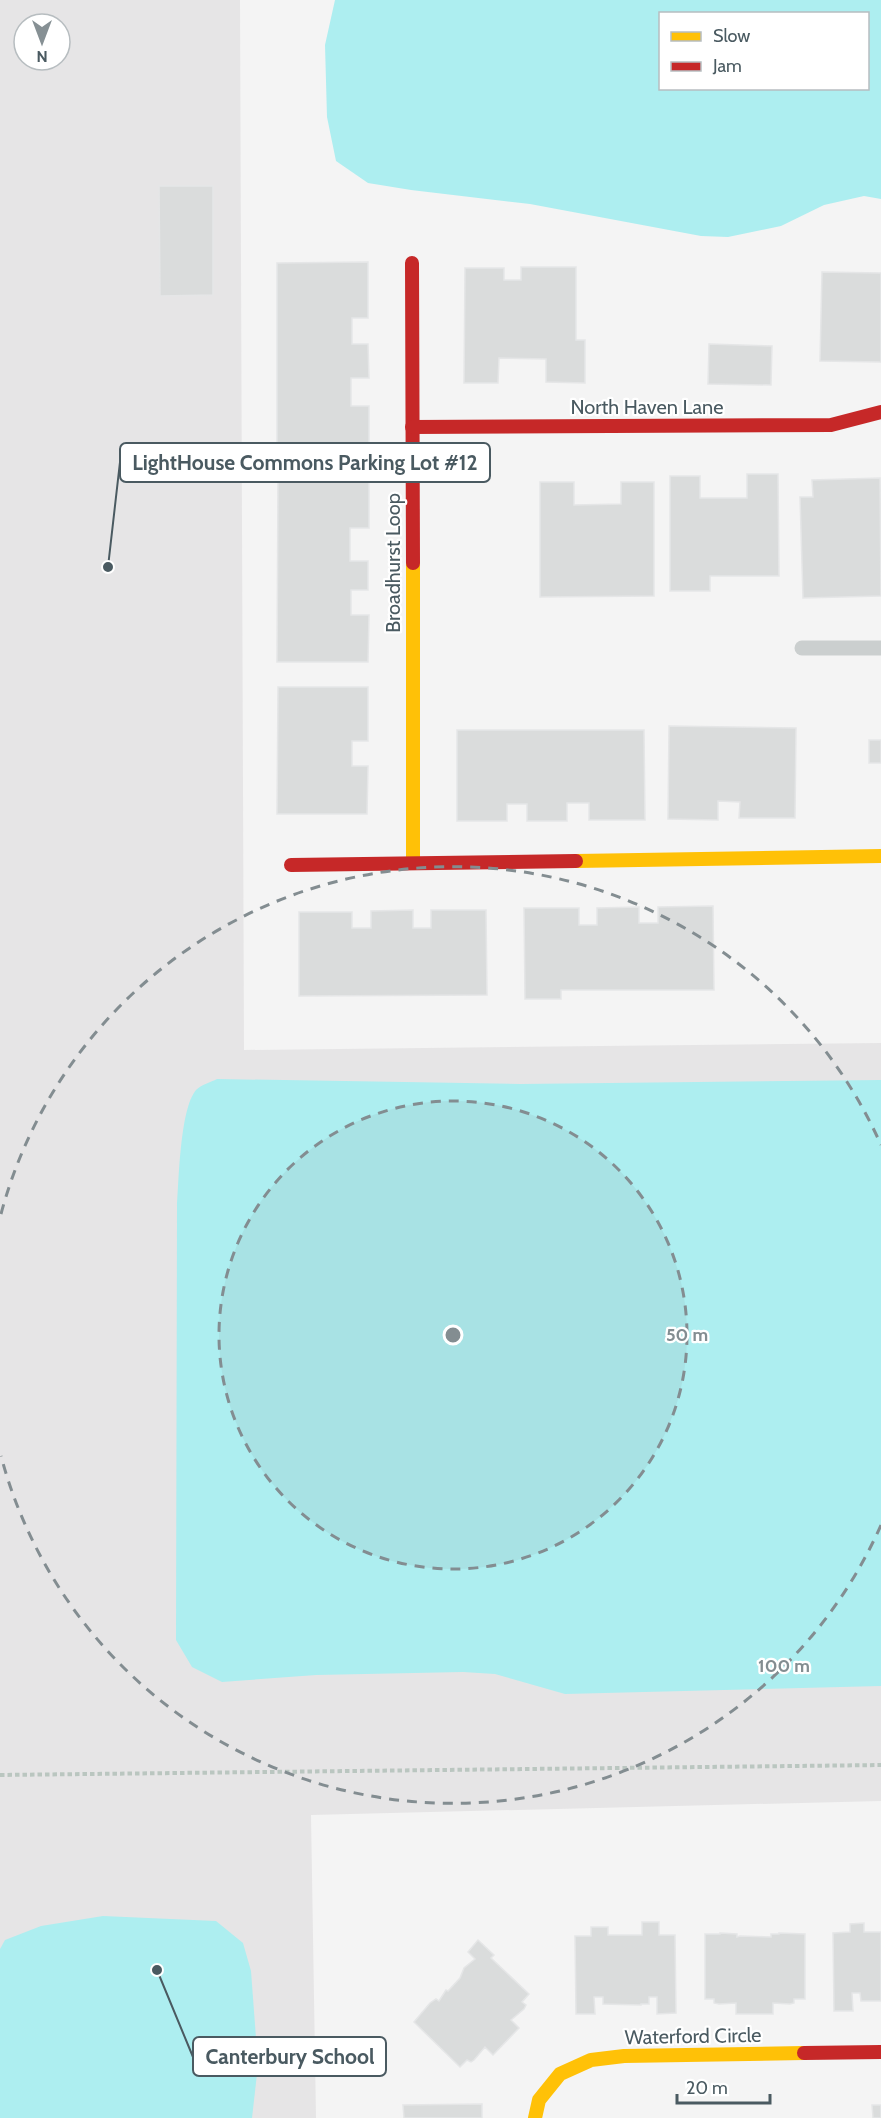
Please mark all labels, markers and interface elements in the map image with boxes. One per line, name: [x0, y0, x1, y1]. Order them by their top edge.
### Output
north arrow: [12, 12, 72, 72]
legend: [659, 12, 869, 90]
text: Slow: [713, 25, 750, 47]
text: N: [36, 47, 48, 66]
text: Jam: [712, 55, 742, 77]
street label: North Haven Lane: [571, 395, 723, 419]
callout: LightHouse Commons Parking Lot #12: [120, 443, 490, 482]
text: LightHouse Commons Parking Lot #12: [132, 450, 478, 475]
street label: Broadhurst Loop: [381, 493, 405, 633]
text: 50 m: [666, 1324, 708, 1346]
centre of rings: [443, 1325, 463, 1345]
text: 100 m: [758, 1655, 810, 1677]
street label: Waterford Circle: [624, 2023, 762, 2049]
callout: Canterbury School: [193, 2037, 386, 2076]
text: Canterbury School: [206, 2044, 375, 2069]
scale bar: [677, 2067, 770, 2105]
text: 20 m: [686, 2077, 728, 2099]

